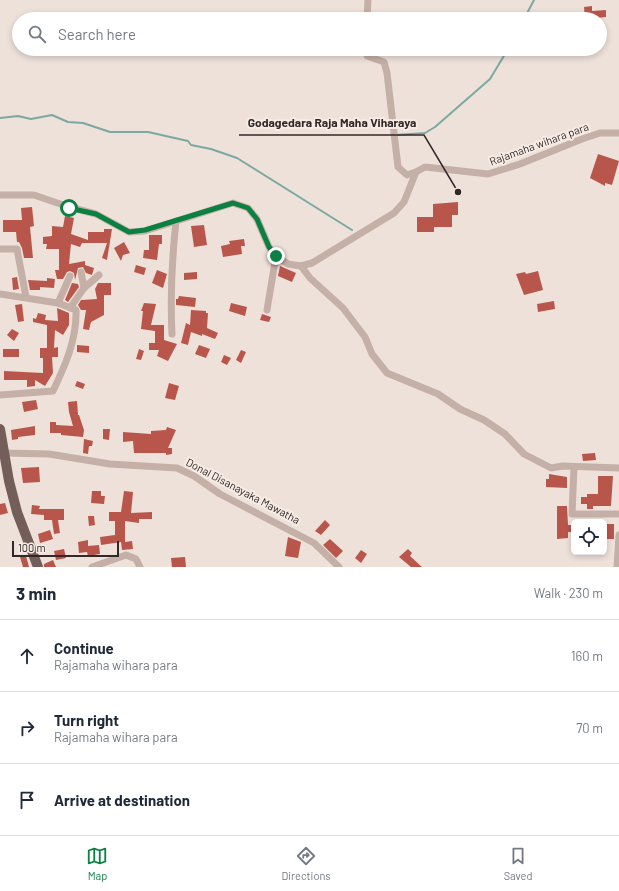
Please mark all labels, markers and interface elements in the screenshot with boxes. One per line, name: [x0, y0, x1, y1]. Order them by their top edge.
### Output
search box: [12, 12, 607, 56]
icon: search: [26, 23, 48, 45]
text: Search here: [58, 25, 136, 43]
callout: Godagedara Raja Maha Viharaya: [239, 111, 424, 135]
text: Godagedara Raja Maha Viharaya: [248, 115, 416, 129]
street label: Rajamaha wihara para: [487, 120, 590, 168]
route start: [60, 199, 78, 217]
route end: [267, 247, 285, 265]
street label: Donal Disanayaka Mawatha: [184, 455, 302, 526]
map controls: [571, 519, 607, 555]
button: locate: [571, 519, 607, 555]
scale bar: [12, 539, 119, 558]
text: 100 m: [18, 541, 46, 554]
text: 3 min: [16, 583, 56, 603]
text: Walk · 230 m: [534, 585, 603, 601]
text: Continue: [54, 639, 114, 657]
icon: ahead: [16, 645, 38, 667]
text: 160 m: [571, 648, 603, 664]
text: Rajamaha wihara para: [54, 657, 178, 673]
text: Turn right: [54, 711, 119, 729]
icon: right: [16, 717, 38, 739]
text: 70 m: [576, 720, 603, 736]
text: Rajamaha wihara para: [54, 729, 178, 745]
icon: arrive: [16, 789, 38, 811]
text: Arrive at destination: [54, 791, 190, 809]
tab: Map: [86, 845, 108, 882]
tab: Directions: [281, 845, 331, 882]
tab: Saved: [504, 845, 533, 882]

